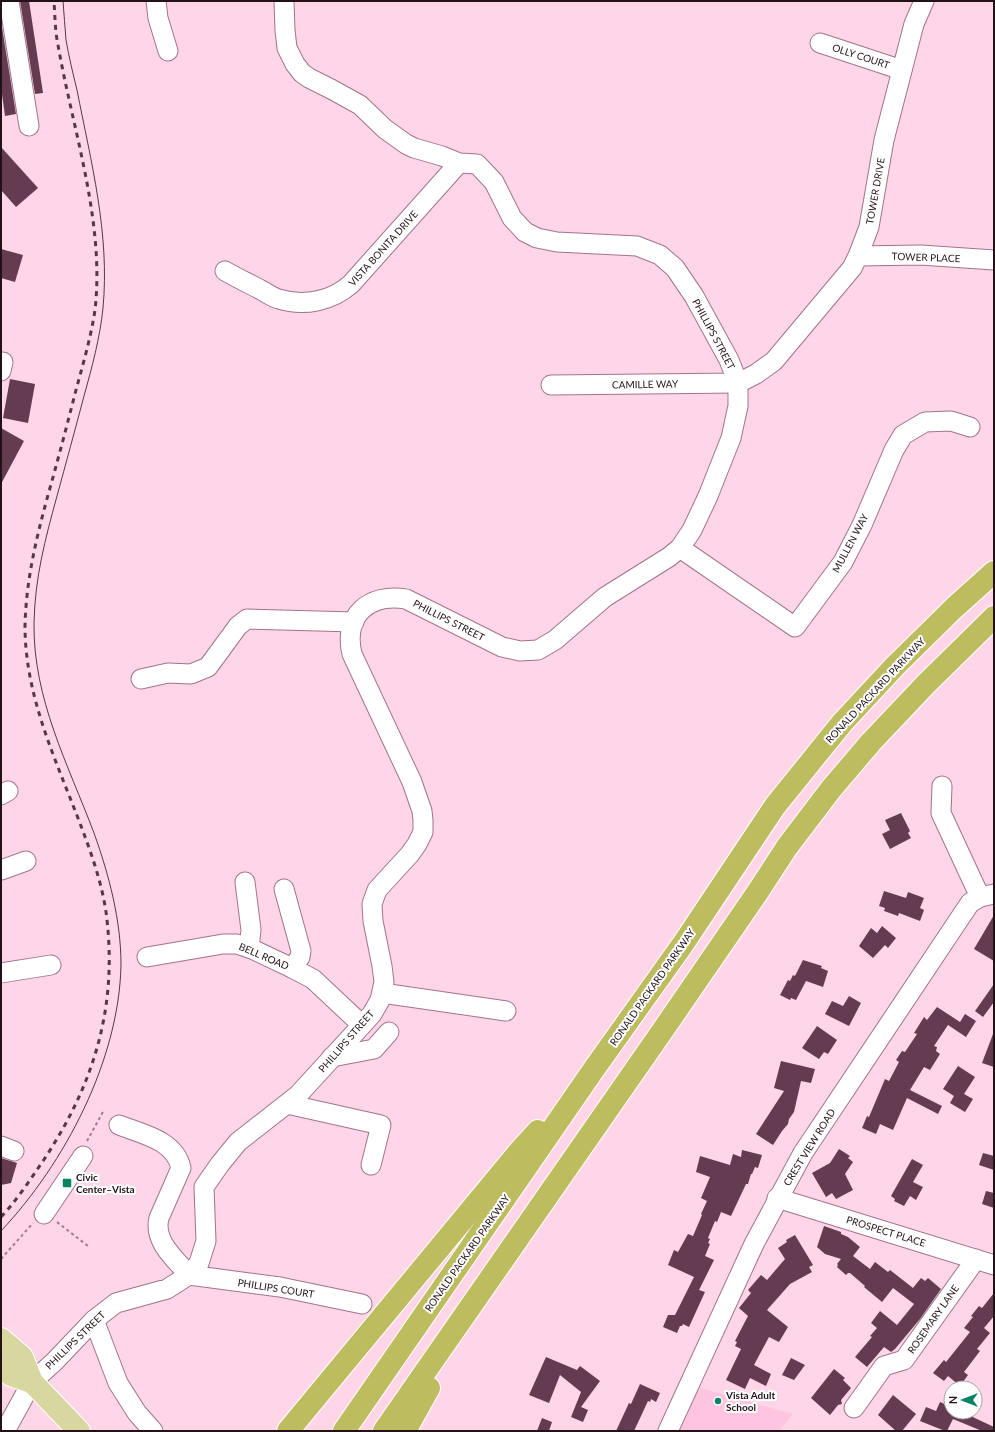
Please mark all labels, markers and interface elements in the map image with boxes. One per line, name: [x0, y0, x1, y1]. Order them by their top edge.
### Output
street label: OLLY COURT: [831, 41, 891, 71]
street label: TOWER DRIVE: [863, 156, 887, 225]
street label: VISTA BONITA DRIVE: [346, 208, 420, 288]
street label: TOWER PLACE: [891, 250, 961, 264]
street label: PHILLIPS STREET: [690, 296, 738, 372]
street label: CAMILLE WAY: [612, 377, 679, 391]
street label: MULLEN WAY: [829, 511, 871, 575]
street label: PHILLIPS STREET: [411, 597, 487, 643]
street label: RONALD PACKARD PARKWAY: [823, 634, 928, 745]
street label: RONALD PACKARD PARKWAY: [607, 926, 697, 1048]
street label: BELL ROAD: [237, 940, 291, 972]
street label: PHILLIPS STREET: [316, 1007, 376, 1075]
street label: CREST VIEW ROAD: [780, 1106, 838, 1188]
place label: Civic Center–Vista: [76, 1171, 135, 1195]
marker: Civic Center–Vista: [61, 1177, 73, 1189]
street label: RONALD PACKARD PARKWAY: [422, 1192, 512, 1314]
street label: PROSPECT PLACE: [845, 1213, 927, 1249]
street label: PHILLIPS COURT: [237, 1276, 315, 1300]
street label: ROSEMARY LANE: [905, 1282, 961, 1356]
street label: PHILLIPS STREET: [43, 1308, 107, 1372]
north arrow: [943, 1380, 983, 1420]
place label: Vista Adult School: [725, 1389, 775, 1413]
marker: Vista Adult School: [713, 1396, 723, 1406]
text: N: [946, 1396, 959, 1404]

